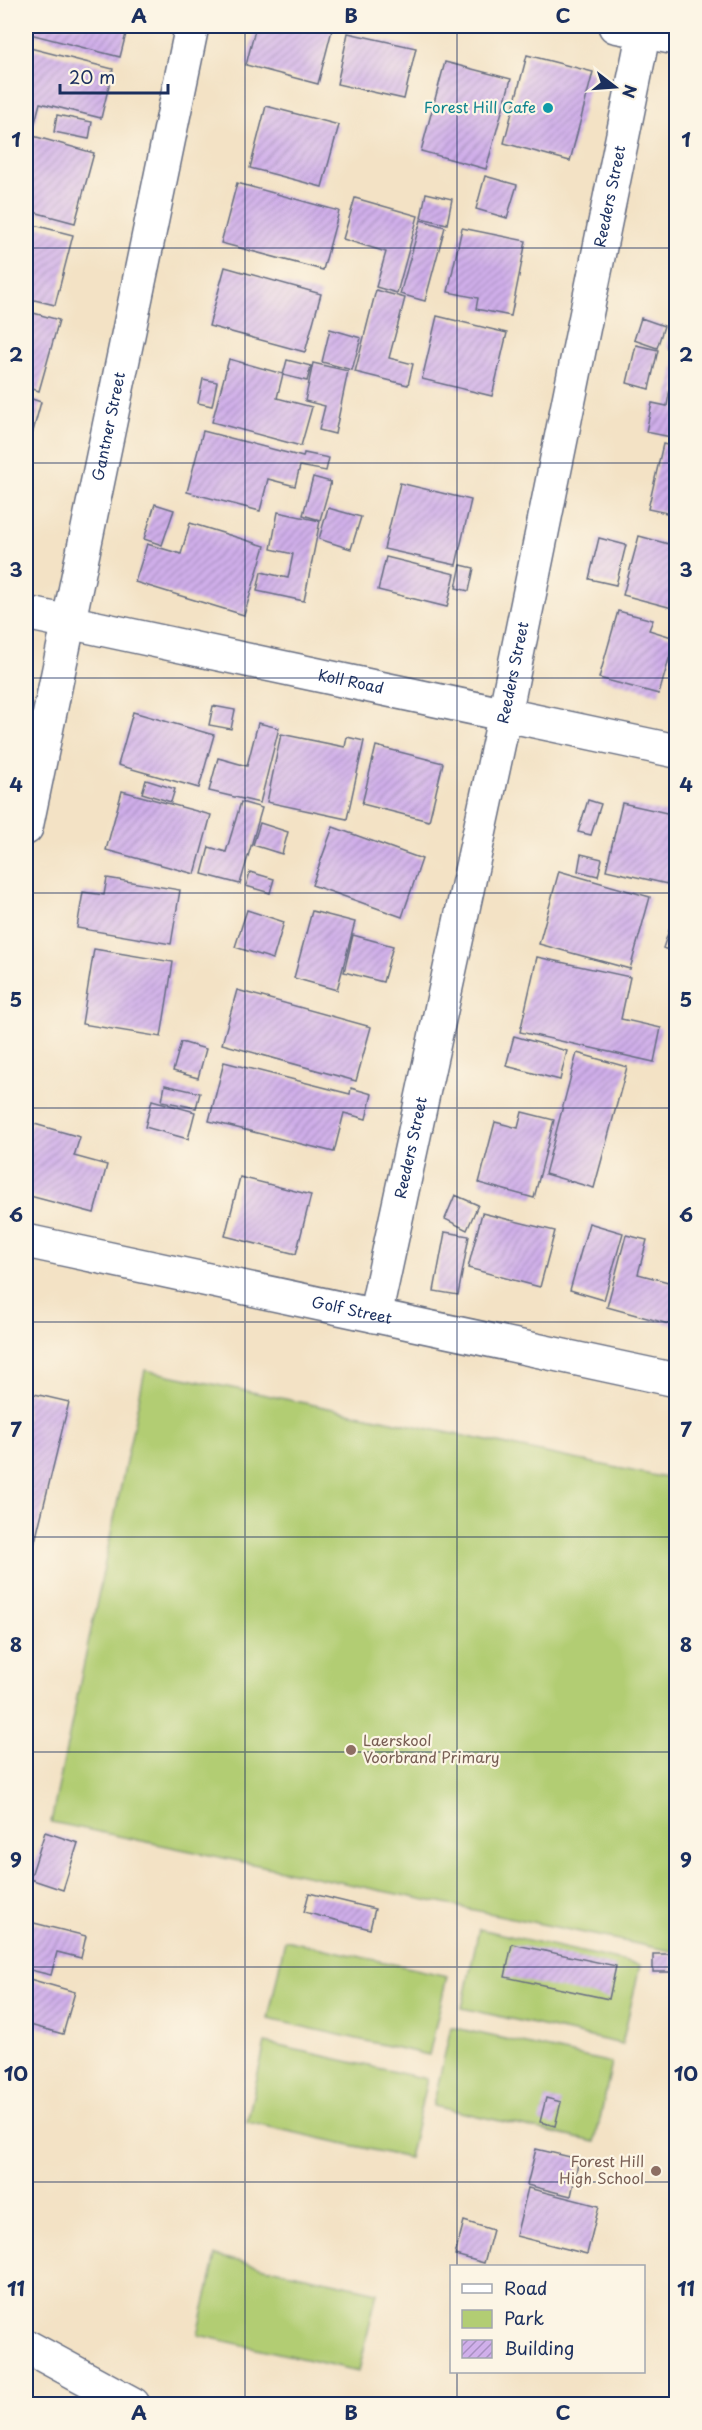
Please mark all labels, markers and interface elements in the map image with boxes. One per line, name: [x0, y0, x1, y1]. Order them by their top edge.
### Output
text: A: [131, 0, 147, 30]
text: B: [344, 0, 358, 30]
text: C: [555, 0, 571, 30]
scale bar: [60, 57, 168, 95]
north arrow: [585, 57, 645, 117]
text: 20 m: [69, 63, 115, 90]
text: N: [617, 82, 644, 101]
place label: Forest Hill Cafe: [424, 95, 536, 118]
marker: Forest Hill Cafe: [541, 101, 555, 115]
text: 1: [11, 124, 21, 154]
text: 1: [681, 124, 691, 154]
street label: Reeders Street: [587, 143, 630, 249]
text: 2: [9, 339, 23, 369]
text: 2: [679, 339, 693, 369]
street label: Gantner Street: [85, 370, 130, 483]
text: 3: [9, 554, 23, 584]
text: 3: [679, 554, 693, 584]
street label: Reeders Street: [490, 619, 534, 726]
street label: Koll Road: [316, 662, 386, 699]
text: 4: [9, 769, 23, 799]
text: 4: [679, 769, 693, 799]
text: 5: [10, 984, 22, 1014]
text: 5: [680, 984, 692, 1014]
street label: Reeders Street: [388, 1094, 432, 1201]
text: 6: [9, 1199, 23, 1229]
text: 6: [679, 1199, 693, 1229]
street label: Golf Street: [310, 1289, 394, 1329]
text: 7: [10, 1414, 22, 1444]
text: 7: [680, 1414, 692, 1444]
text: 8: [10, 1629, 22, 1659]
text: 8: [680, 1629, 692, 1659]
place label: Laerskool Voorbrand Primary: [363, 1728, 500, 1768]
marker: Laerskool Voorbrand Primary: [344, 1743, 358, 1757]
text: 9: [10, 1844, 22, 1874]
text: 9: [680, 1844, 692, 1874]
text: 10: [4, 2058, 28, 2088]
text: 10: [674, 2058, 698, 2088]
place label: Forest Hill High School: [559, 2149, 644, 2189]
marker: Forest Hill High School: [649, 2164, 663, 2178]
legend: [450, 2265, 645, 2373]
text: 11: [7, 2273, 25, 2303]
text: 11: [677, 2273, 695, 2303]
text: Road: [504, 2274, 548, 2301]
text: Park: [504, 2304, 544, 2331]
text: Building: [504, 2334, 574, 2361]
text: A: [131, 2397, 147, 2427]
text: B: [344, 2397, 358, 2427]
text: C: [555, 2397, 571, 2427]

